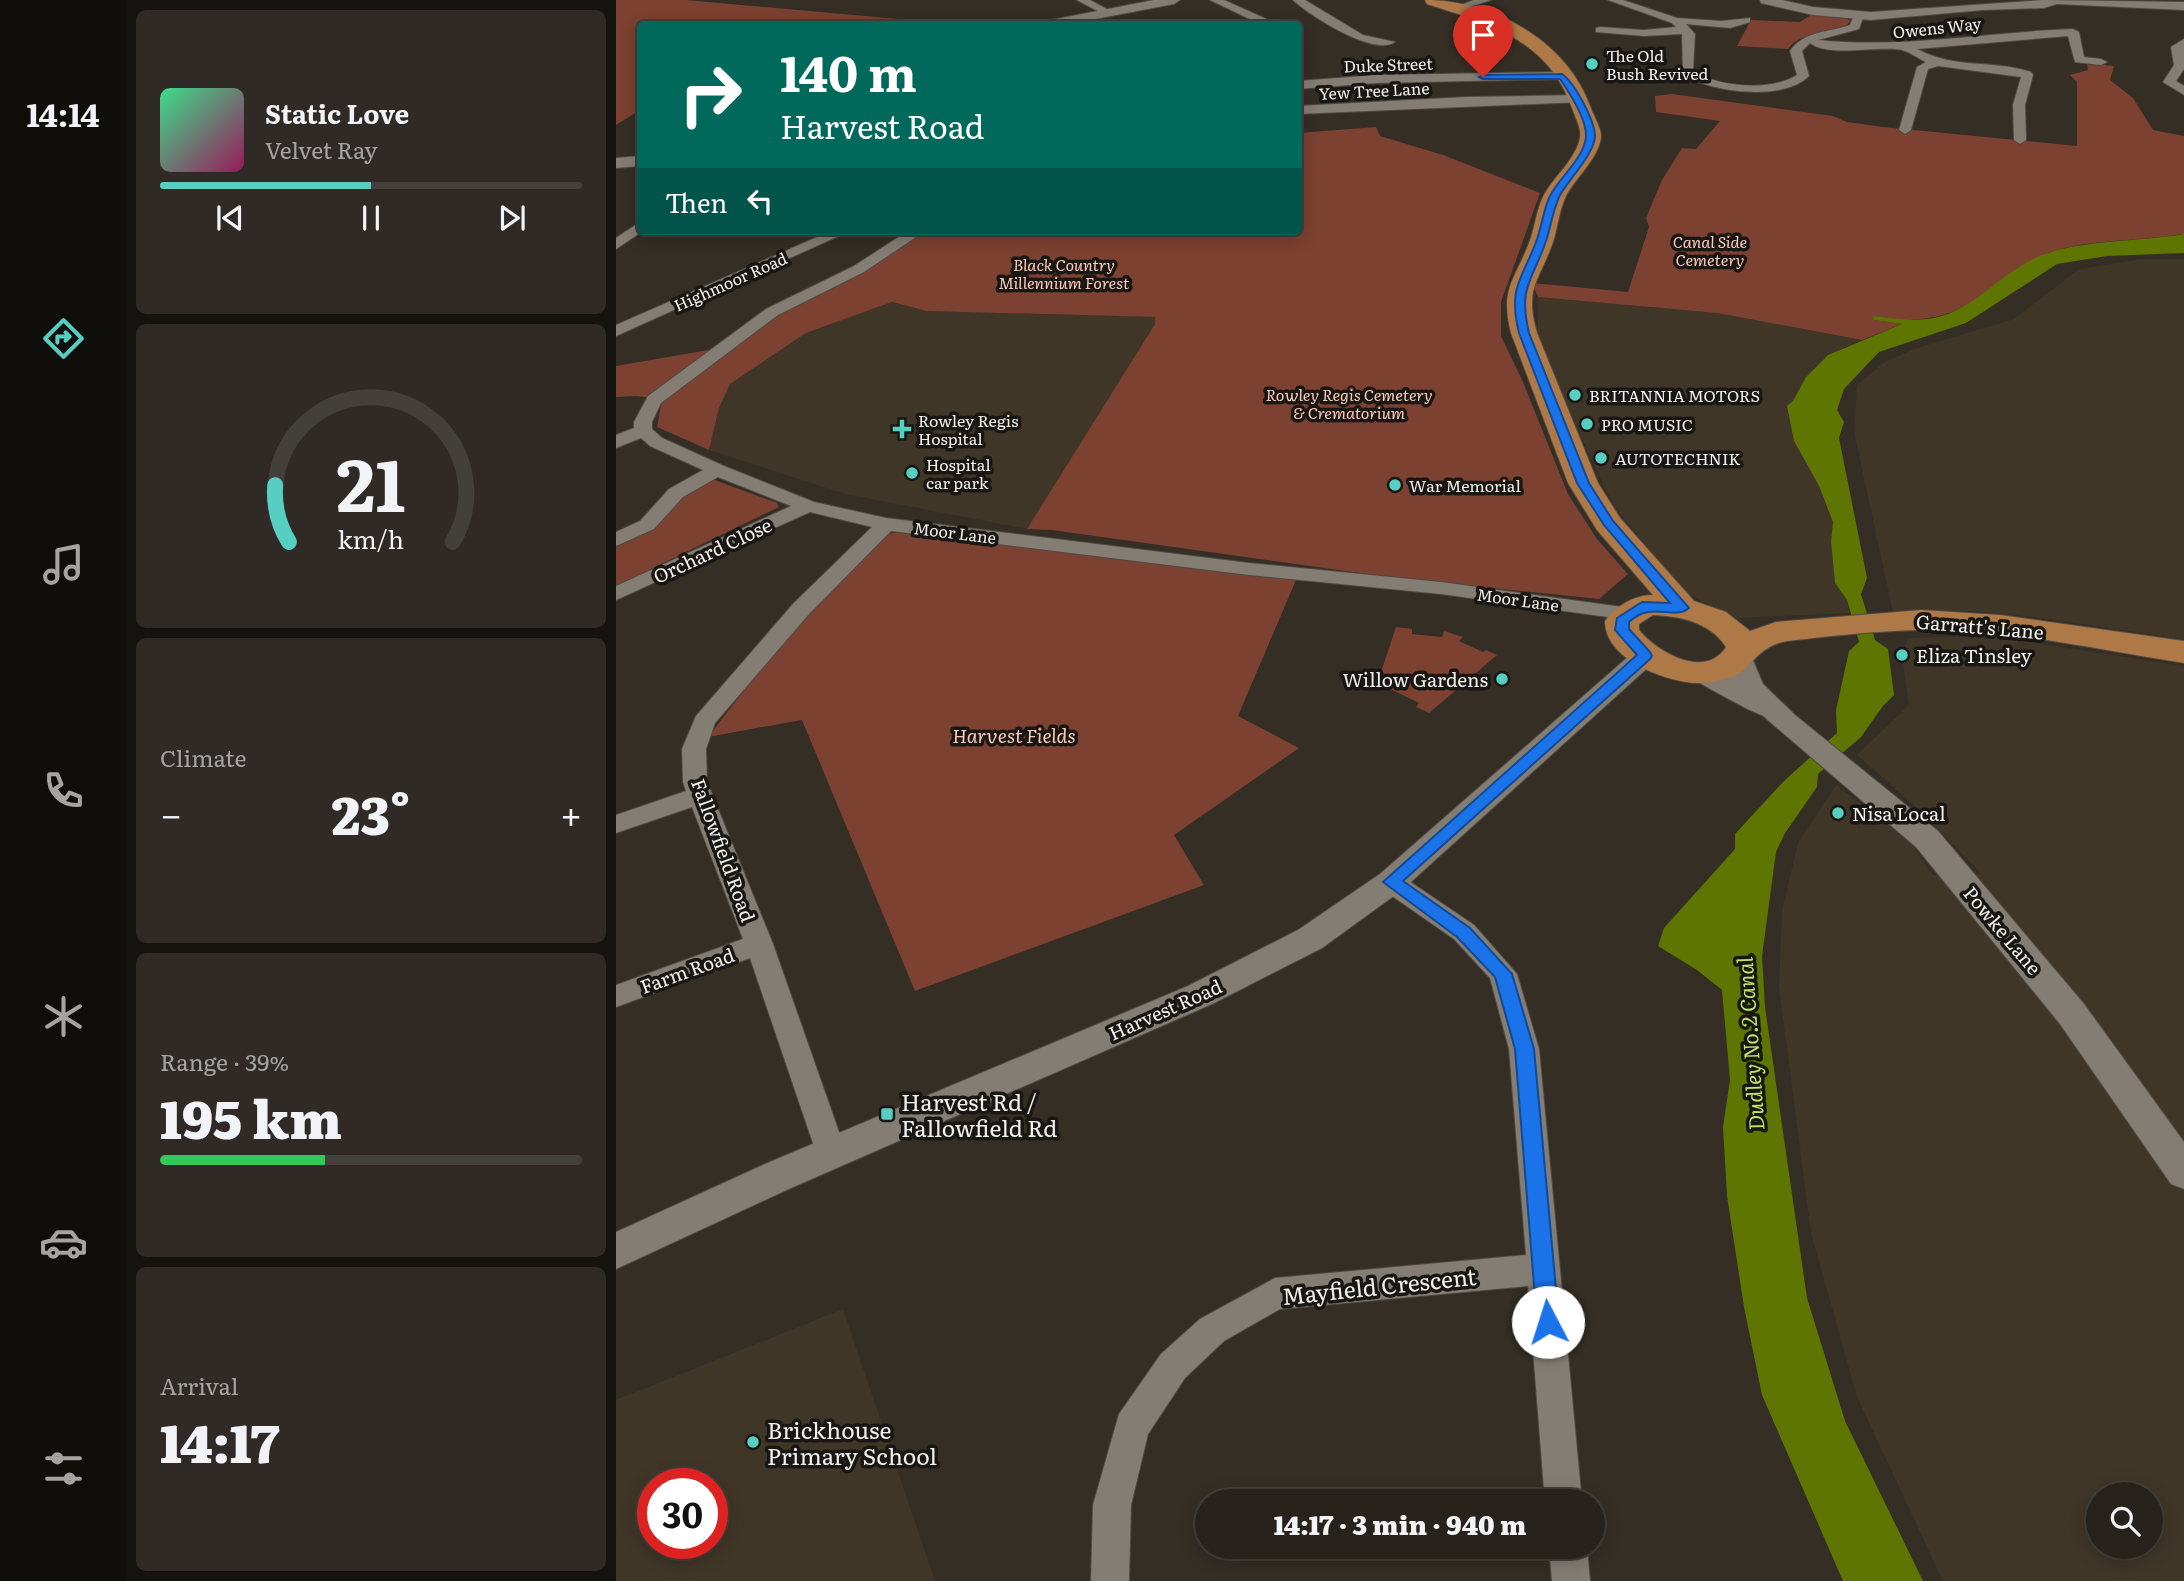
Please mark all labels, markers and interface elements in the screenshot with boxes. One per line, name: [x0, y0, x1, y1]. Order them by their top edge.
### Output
pin: [1453, 5, 1513, 77]
street label: Owens Way: [1892, 10, 1983, 44]
icon: arrive: [1464, 16, 1502, 54]
text: 140 m: [780, 34, 917, 107]
place label: The Old Bush Revived: [1606, 43, 1709, 85]
icon: right: [665, 49, 756, 140]
street label: Duke Street: [1343, 50, 1434, 78]
marker: The Old Bush Revived: [1584, 56, 1600, 72]
street label: Yew Tree Lane: [1318, 75, 1430, 105]
text: 14:14: [26, 89, 100, 137]
text: Static Love: [265, 93, 409, 132]
text: Harvest Road: [780, 101, 984, 149]
text: Velvet Ray: [265, 132, 377, 166]
text: Then: [665, 182, 727, 221]
icon: left: [741, 182, 779, 220]
icon: previous: [211, 199, 249, 237]
icon: pause: [352, 199, 390, 237]
icon: next: [493, 199, 531, 237]
park label: Canal Side Cemetery: [1673, 229, 1747, 271]
street label: Highmoor Road: [670, 245, 791, 317]
park label: Black Country Millennium Forest: [999, 252, 1130, 294]
icon: directions: [39, 314, 88, 363]
park label: Rowley Regis Cemetery & Crematorium: [1265, 382, 1433, 424]
place label: BRITANNIA MOTORS: [1589, 383, 1760, 407]
marker: BRITANNIA MOTORS: [1567, 387, 1583, 403]
place label: Rowley Regis Hospital: [918, 408, 1018, 450]
place label: PRO MUSIC: [1601, 412, 1693, 436]
marker: PRO MUSIC: [1579, 416, 1595, 432]
marker: Rowley Regis Hospital: [892, 419, 912, 439]
text: 21: [336, 427, 406, 535]
place label: AUTOTECHNIK: [1615, 446, 1741, 470]
marker: AUTOTECHNIK: [1593, 450, 1609, 466]
place label: Hospital car park: [926, 452, 991, 494]
marker: Hospital car park: [904, 465, 920, 481]
place label: War Memorial: [1409, 473, 1521, 497]
marker: War Memorial: [1387, 477, 1403, 493]
street label: Orchard Close: [648, 510, 776, 590]
street label: Moor Lane: [913, 515, 997, 549]
text: km/h: [338, 520, 404, 557]
icon: music: [39, 540, 88, 589]
street label: Moor Lane: [1475, 581, 1561, 617]
street label: Garratt's Lane: [1915, 606, 2045, 646]
place label: Eliza Tinsley: [1916, 641, 2032, 669]
marker: Eliza Tinsley: [1894, 647, 1910, 663]
place label: Willow Gardens: [1342, 665, 1488, 693]
marker: Willow Gardens: [1494, 671, 1510, 687]
park label: Harvest Fields: [952, 721, 1076, 749]
text: Climate: [160, 740, 246, 774]
icon: phone: [39, 766, 88, 815]
text: 23°: [332, 774, 411, 851]
street label: Fallowfield Road: [685, 775, 763, 926]
text: −: [160, 784, 182, 841]
text: +: [560, 784, 582, 841]
place label: Nisa Local: [1852, 799, 1946, 827]
marker: Nisa Local: [1830, 805, 1846, 821]
street label: Powke Lane: [1958, 880, 2048, 980]
street label: Farm Road: [636, 940, 738, 1000]
water label: Dudley No.2 Canal: [1727, 956, 1771, 1132]
street label: Harvest Road: [1104, 971, 1226, 1046]
icon: climate: [39, 992, 88, 1041]
text: Range · 39%: [160, 1044, 289, 1078]
text: 195 km: [160, 1078, 342, 1155]
place label: Harvest Rd / Fallowfield Rd: [901, 1084, 1057, 1144]
marker: Harvest Rd / Fallowfield Rd: [879, 1106, 895, 1122]
icon: car: [39, 1218, 88, 1267]
street label: Mayfield Crescent: [1280, 1258, 1479, 1312]
position arrow: [1511, 1285, 1585, 1359]
text: Arrival: [160, 1368, 239, 1402]
text: 14:17: [160, 1402, 279, 1479]
place label: Brickhouse Primary School: [767, 1412, 937, 1472]
marker: Brickhouse Primary School: [745, 1434, 761, 1450]
icon: filters: [39, 1444, 88, 1493]
speed limit sign: 30: [637, 1468, 728, 1559]
map controls: [2086, 1482, 2163, 1559]
button: search: [2086, 1482, 2163, 1559]
text: 14:17 · 3 min · 940 m: [1274, 1504, 1526, 1543]

